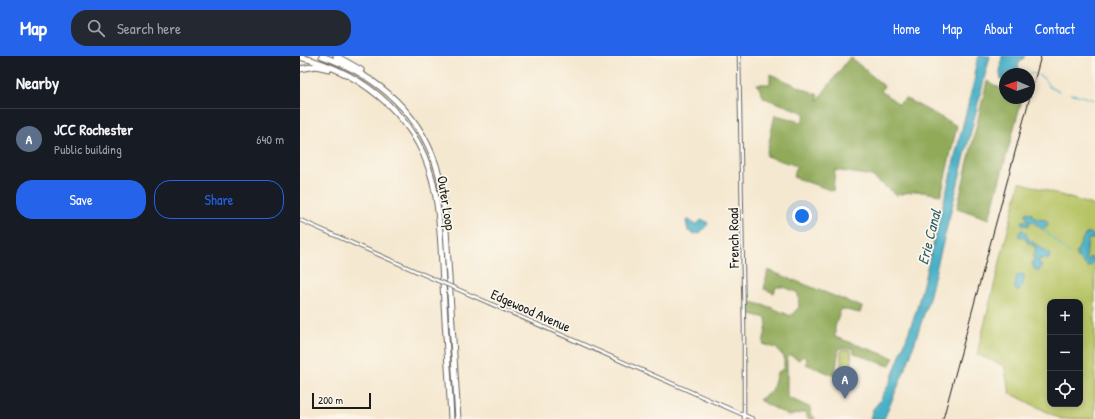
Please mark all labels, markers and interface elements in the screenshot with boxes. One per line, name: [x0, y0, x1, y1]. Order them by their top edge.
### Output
search box: [71, 10, 351, 46]
text: Map: [20, 15, 47, 41]
icon: search: [85, 17, 107, 39]
text: Search here: [117, 18, 181, 39]
text: Home: [893, 19, 920, 38]
text: Map: [942, 19, 962, 38]
text: About: [984, 19, 1013, 38]
text: Contact: [1035, 19, 1075, 38]
north arrow: [999, 68, 1035, 104]
text: Nearby: [16, 71, 59, 94]
text: JCC Rochester: [54, 119, 133, 140]
text: A: [26, 130, 32, 148]
text: 640 m: [256, 130, 284, 148]
text: Public building: [54, 140, 122, 158]
street label: Outer Loop: [432, 174, 461, 232]
button: Save: [16, 180, 146, 219]
button: Share: [154, 180, 284, 219]
your location: [792, 206, 812, 226]
water label: Erie Canal: [912, 206, 946, 267]
street label: French Road: [723, 207, 743, 269]
street label: Edgewood Avenue: [488, 284, 574, 337]
map controls: [1047, 299, 1083, 407]
button: +: [1047, 299, 1083, 335]
button: −: [1047, 335, 1083, 371]
pin: A: [832, 366, 858, 399]
button: locate: [1047, 371, 1083, 407]
scale bar: [312, 391, 371, 410]
text: 200 m: [318, 393, 343, 407]

